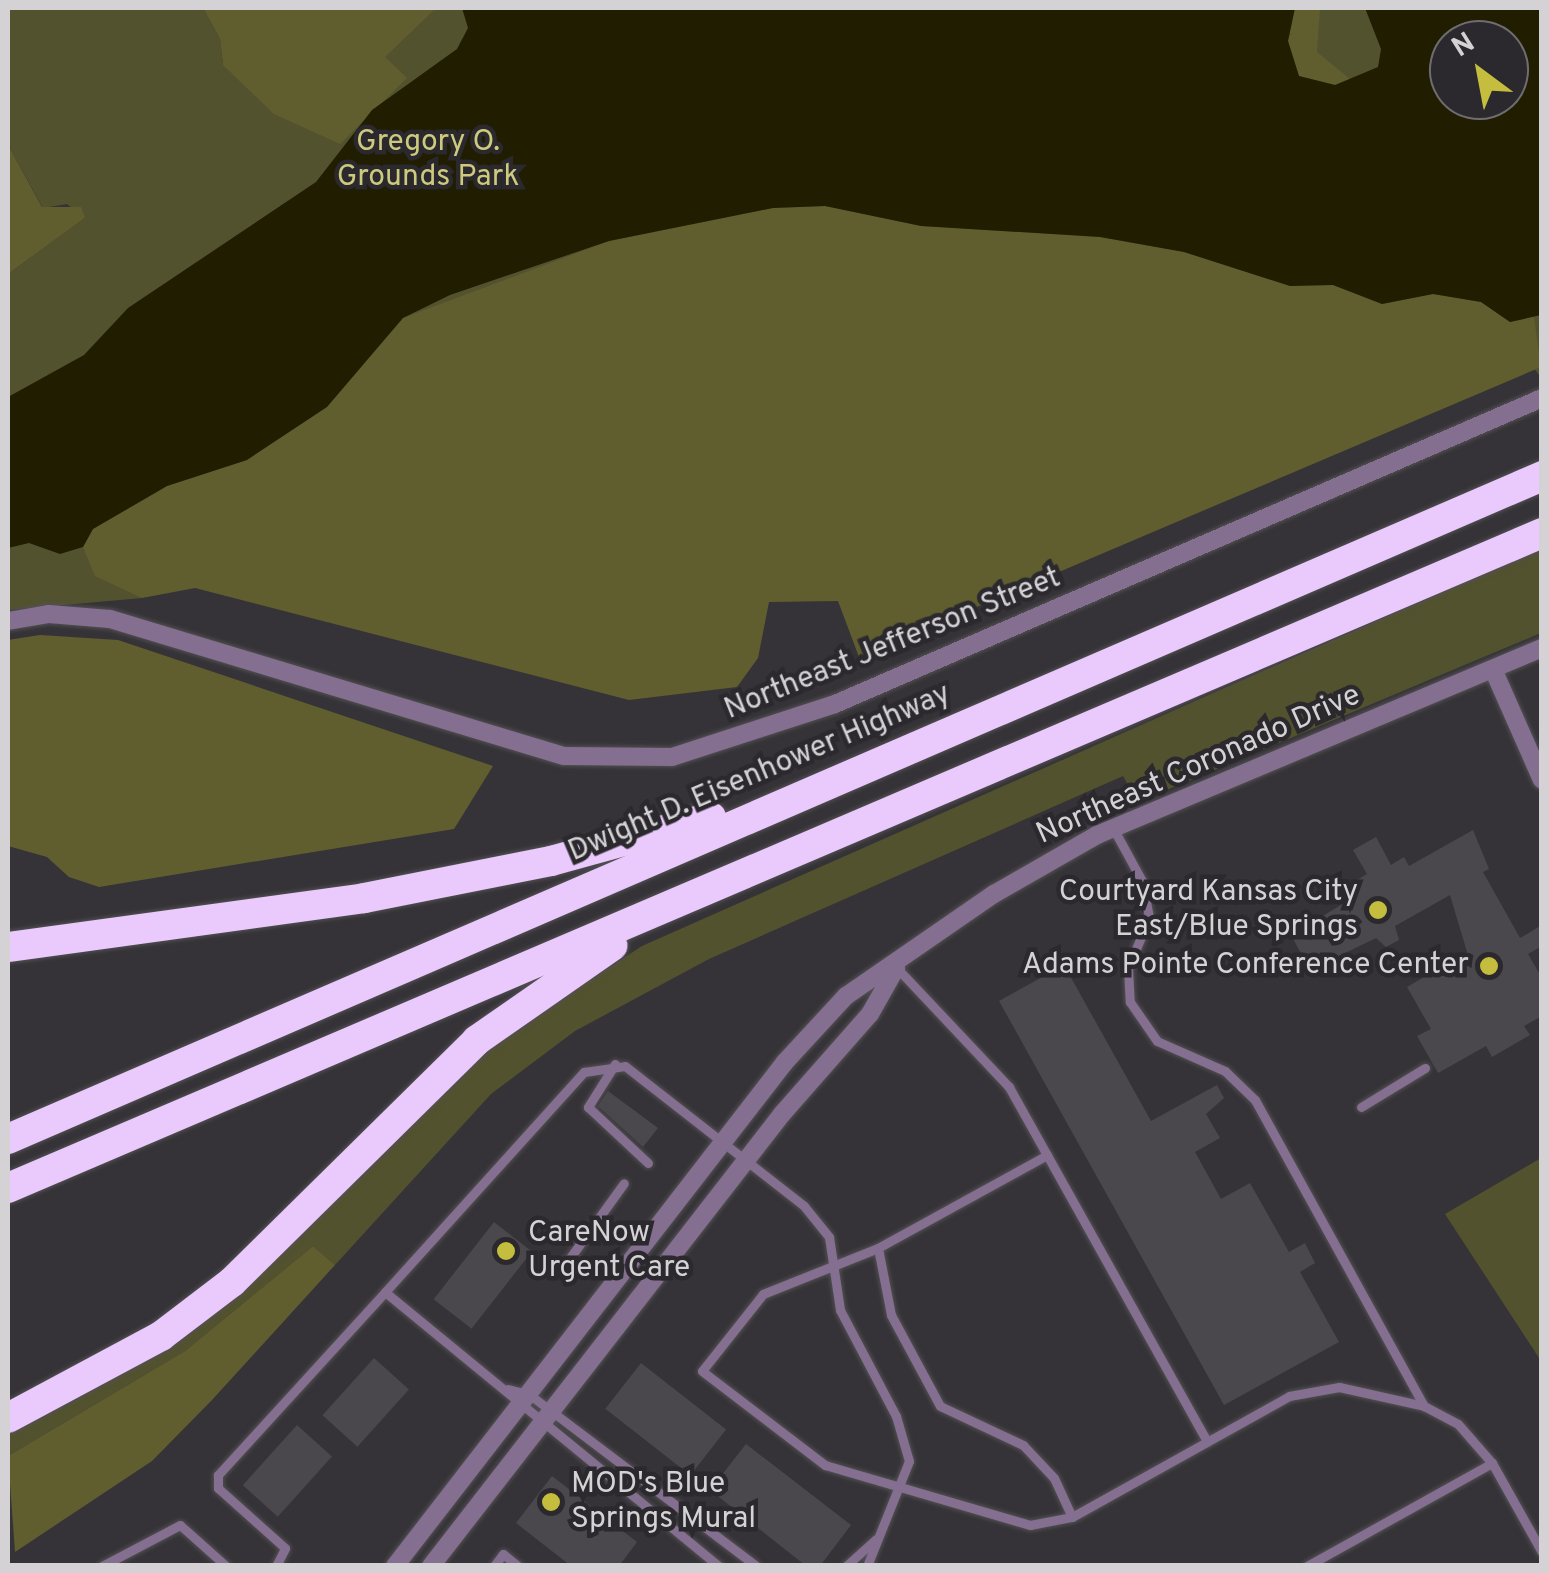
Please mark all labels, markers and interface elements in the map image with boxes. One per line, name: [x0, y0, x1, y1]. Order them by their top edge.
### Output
north arrow: [1429, 20, 1529, 120]
text: N: [1446, 26, 1482, 67]
park label: Gregory O. Grounds Park: [337, 125, 519, 196]
street label: Northeast Jefferson Street: [720, 561, 1066, 729]
street label: Dwight D. Eisenhower Highway: [564, 677, 956, 871]
street label: Northeast Coronado Drive: [1032, 678, 1366, 854]
place label: Courtyard Kansas City East/Blue Springs: [1059, 875, 1358, 946]
marker: Courtyard Kansas City East/Blue Springs: [1367, 899, 1389, 921]
place label: Adams Pointe Conference Center: [1022, 948, 1469, 984]
marker: Adams Pointe Conference Center: [1478, 955, 1500, 977]
place label: CareNow Urgent Care: [528, 1216, 690, 1286]
marker: CareNow Urgent Care: [493, 1238, 519, 1264]
place label: MOD's Blue Springs Mural: [571, 1467, 756, 1538]
marker: MOD's Blue Springs Mural: [540, 1491, 562, 1513]

